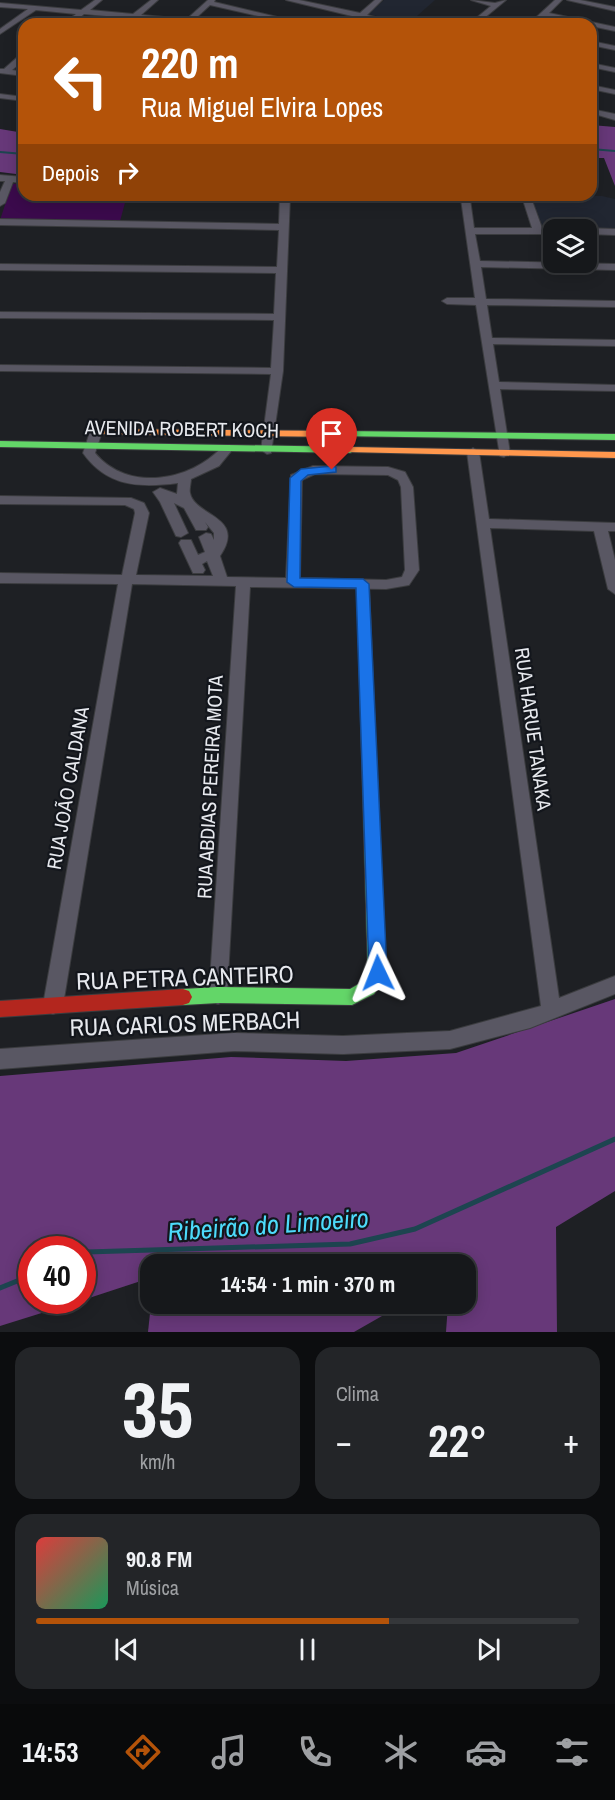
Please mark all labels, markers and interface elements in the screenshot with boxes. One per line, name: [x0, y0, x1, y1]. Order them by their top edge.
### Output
text: 220 m: [141, 35, 239, 91]
icon: left: [42, 42, 120, 120]
text: Rua Miguel Elvira Lopes: [141, 89, 383, 125]
icon: right: [111, 156, 144, 189]
text: Depois: [42, 158, 99, 188]
map controls: [543, 219, 597, 273]
button: layers: [543, 219, 597, 273]
pin: [306, 408, 357, 470]
street label: AVENIDA ROBERT KOCH: [84, 413, 279, 444]
icon: arrive: [315, 417, 348, 450]
street label: RUA HARUE TANAKA: [509, 646, 558, 812]
street label: RUA ABDIAS PEREIRA MOTA: [190, 674, 229, 900]
street label: RUA JOÃO CALDANA: [40, 704, 95, 871]
position arrow: [346, 941, 410, 1005]
street label: RUA PETRA CANTEIRO: [76, 957, 294, 997]
street label: RUA CARLOS MERBACH: [69, 1003, 301, 1043]
water label: Ribeirão do Limoeiro: [166, 1200, 370, 1249]
speed limit sign: 40: [18, 1236, 96, 1314]
text: 14:54 · 1 min · 370 m: [221, 1269, 395, 1299]
text: 35: [122, 1356, 193, 1461]
text: Clima: [336, 1380, 379, 1407]
text: 22°: [428, 1410, 487, 1471]
text: −: [336, 1419, 352, 1463]
text: +: [563, 1419, 579, 1463]
text: km/h: [140, 1448, 175, 1475]
text: 90.8 FM: [126, 1544, 192, 1574]
text: Música: [126, 1574, 179, 1601]
icon: previous: [110, 1633, 143, 1666]
icon: pause: [291, 1633, 324, 1666]
icon: next: [472, 1633, 505, 1666]
icon: directions: [122, 1731, 164, 1773]
icon: music: [208, 1731, 250, 1773]
icon: phone: [294, 1731, 336, 1773]
icon: climate: [380, 1731, 422, 1773]
icon: car: [465, 1731, 507, 1773]
icon: filters: [551, 1731, 593, 1773]
text: 14:53: [22, 1734, 79, 1770]

